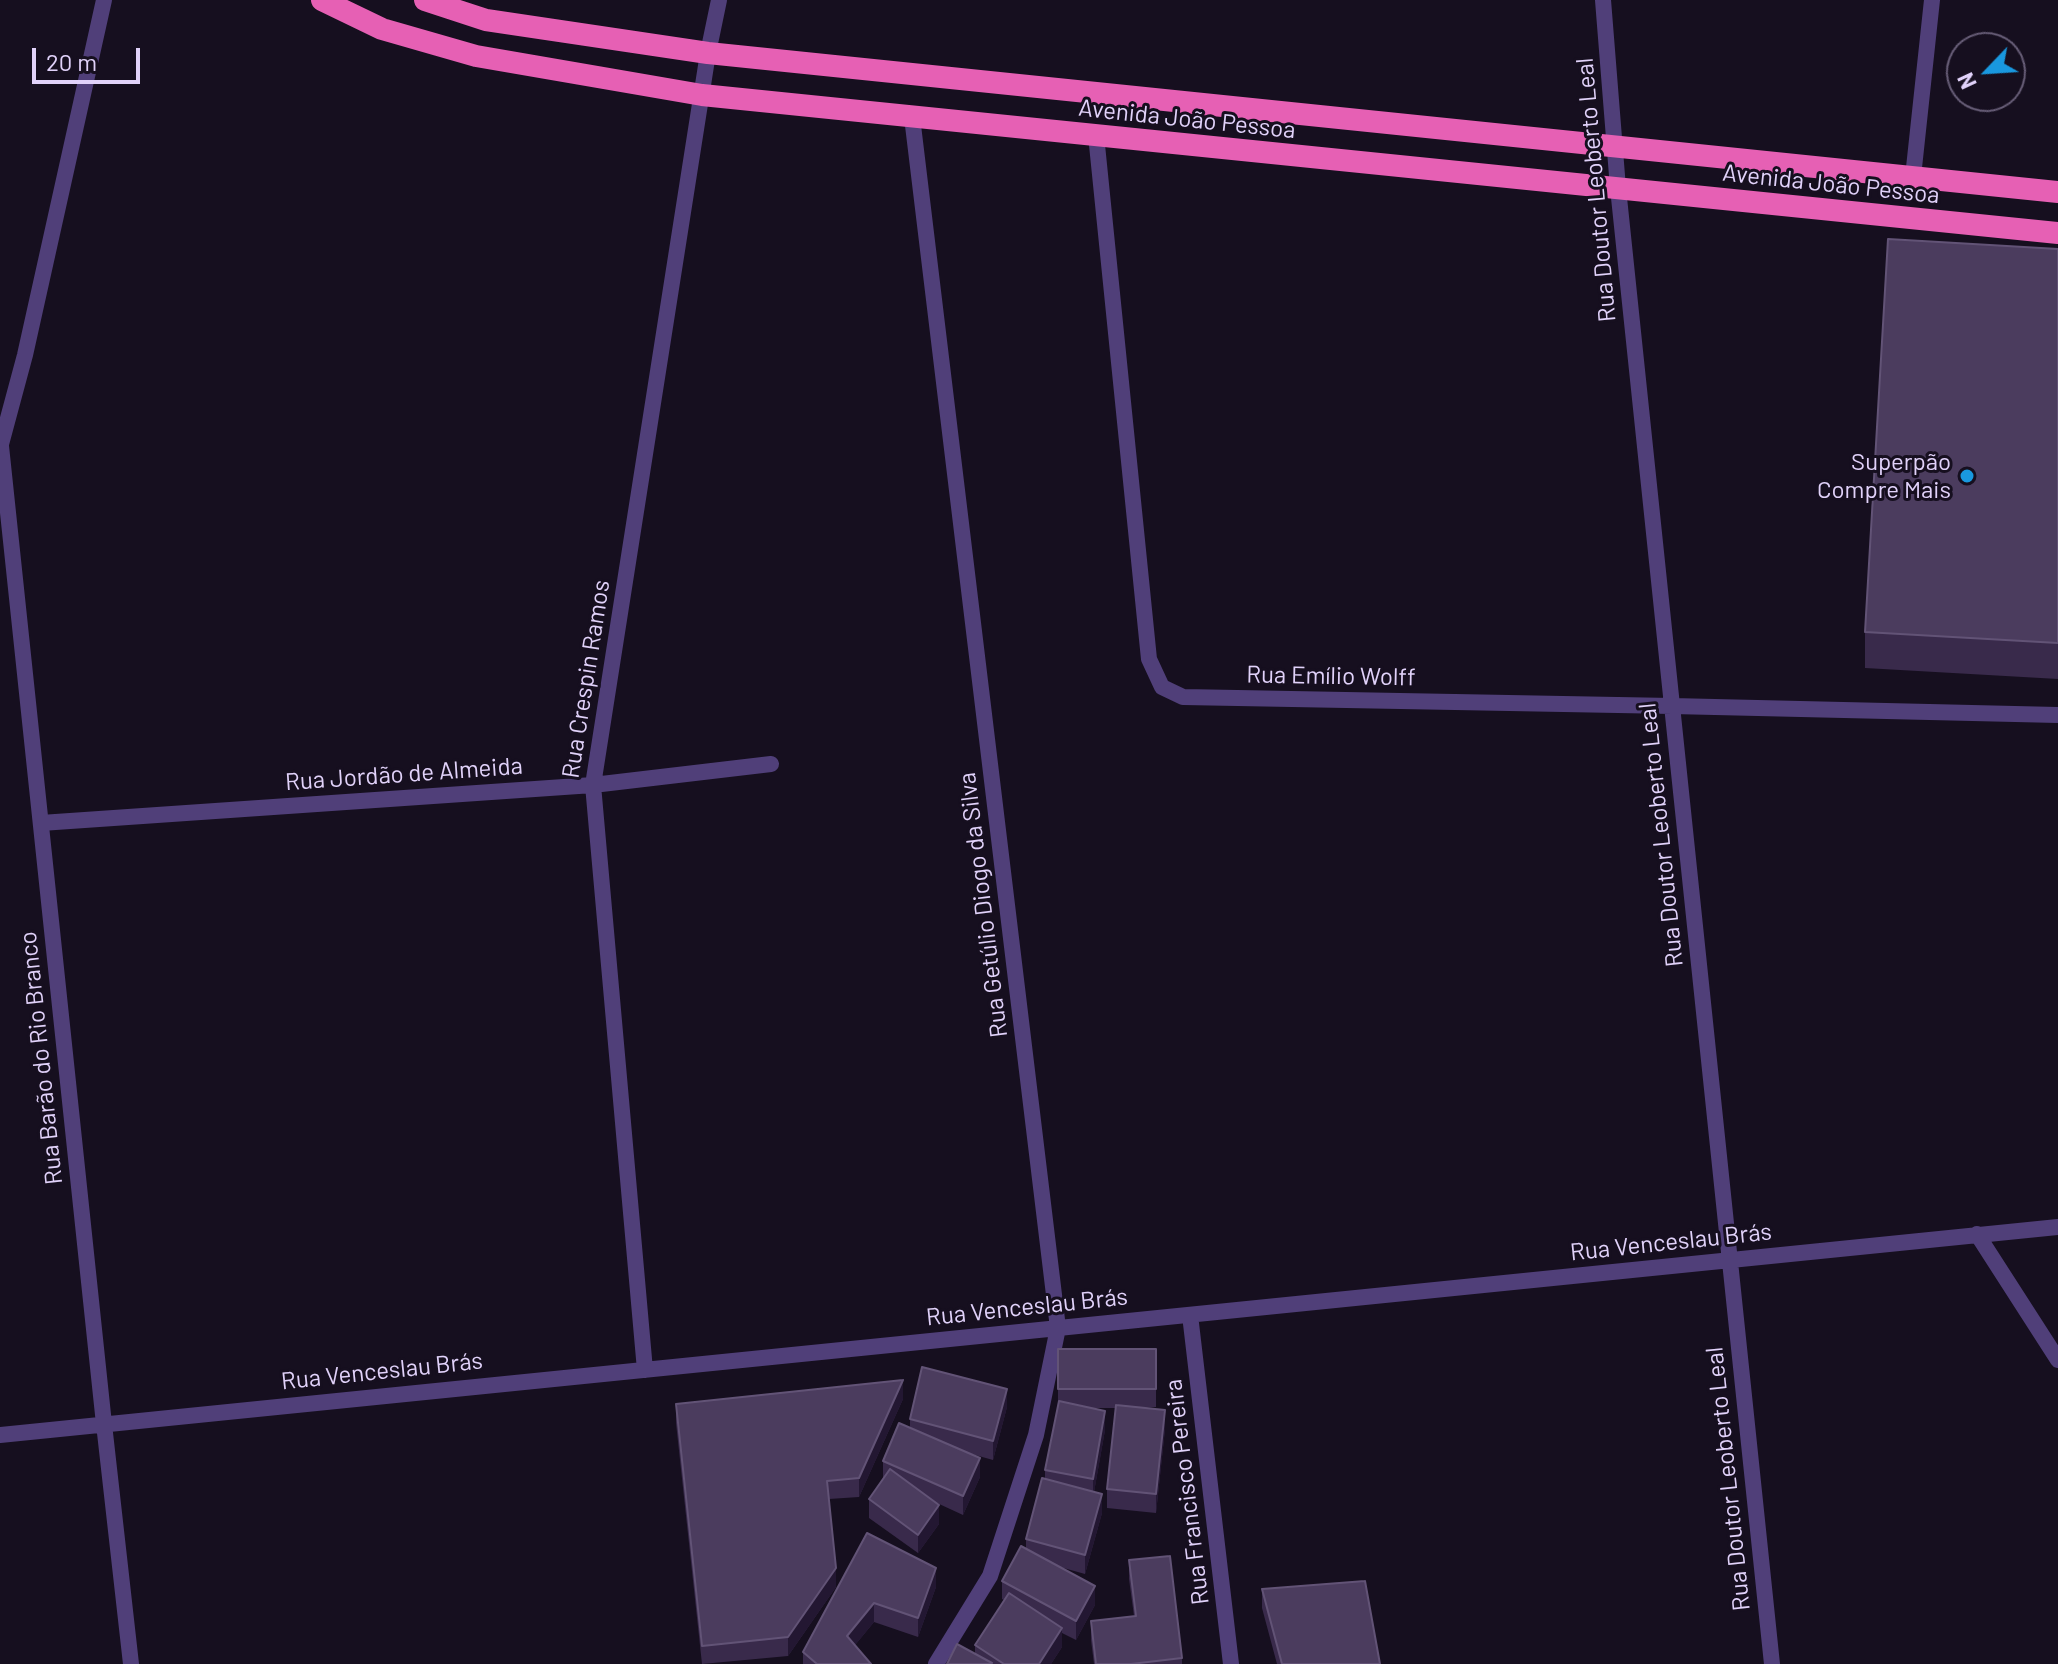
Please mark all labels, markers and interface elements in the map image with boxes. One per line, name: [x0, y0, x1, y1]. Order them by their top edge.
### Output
scale bar: [36, 32, 144, 82]
north arrow: [1946, 32, 2026, 112]
text: 20 m: [46, 47, 97, 76]
street label: Rua Doutor Leoberto Leal: [1570, 57, 1622, 323]
text: N: [1951, 69, 1981, 93]
street label: Avenida João Pessoa: [1077, 93, 1297, 145]
street label: Avenida João Pessoa: [1721, 158, 1941, 210]
place label: Superpão Compre Mais: [1817, 448, 1951, 504]
marker: Superpão Compre Mais: [1958, 467, 1976, 485]
street label: Rua Crespin Ramos: [556, 578, 616, 780]
street label: Rua Emílio Wolff: [1246, 660, 1416, 692]
street label: Rua Doutor Leoberto Leal: [1633, 702, 1689, 968]
street label: Rua Jordão de Almeida: [284, 751, 524, 797]
street label: Rua Getúlio Diogo da Silva: [952, 771, 1014, 1039]
street label: Rua Barão do Rio Branco: [13, 930, 69, 1186]
street label: Rua Venceslau Brás: [1569, 1217, 1773, 1267]
street label: Rua Venceslau Brás: [925, 1282, 1129, 1332]
street label: Rua Venceslau Brás: [280, 1346, 484, 1396]
street label: Rua Doutor Leoberto Leal: [1700, 1346, 1756, 1612]
street label: Rua Francisco Pereira: [1159, 1378, 1215, 1606]

